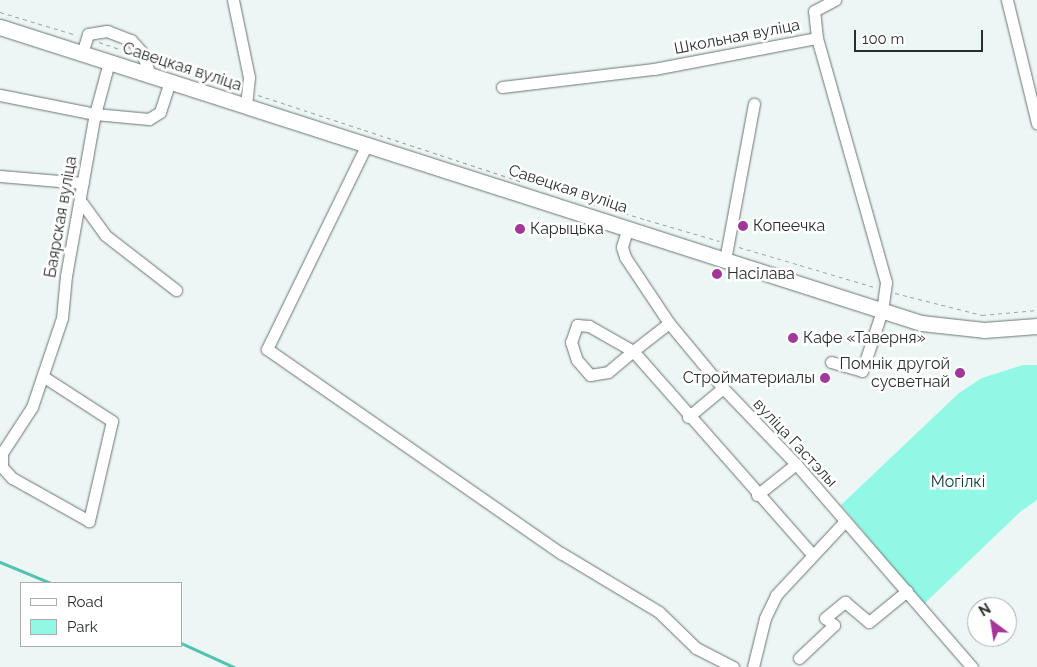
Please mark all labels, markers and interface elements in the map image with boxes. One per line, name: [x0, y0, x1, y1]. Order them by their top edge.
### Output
street label: Школьная вуліца: [672, 15, 802, 59]
scale bar: [857, 20, 986, 52]
text: 100 m: [862, 30, 904, 48]
street label: Савецкая вуліца: [120, 39, 244, 95]
street label: Баярская вуліца: [41, 155, 81, 279]
street label: Савецкая вуліца: [506, 161, 630, 217]
place label: Копеечка: [753, 216, 825, 236]
place label: Карыцька: [530, 219, 604, 239]
marker: Копеечка: [737, 220, 749, 232]
marker: Карыцька: [514, 223, 526, 235]
place label: Насілава: [727, 264, 795, 284]
marker: Насілава: [711, 268, 723, 280]
place label: Кафе «Таверня»: [803, 328, 926, 348]
marker: Кафе «Таверня»: [787, 332, 799, 344]
place label: Помнік другой сусветнай: [840, 354, 950, 392]
marker: Помнік другой сусветнай: [954, 367, 966, 379]
place label: Стройматериалы: [683, 368, 815, 388]
marker: Стройматериалы: [819, 372, 831, 384]
street label: вуліца Гастэлы: [749, 395, 841, 491]
park label: Могілкі: [931, 472, 985, 492]
legend: [20, 582, 182, 647]
text: Road: [67, 593, 103, 611]
north arrow: [967, 597, 1017, 647]
text: N: [976, 600, 993, 620]
text: Park: [67, 618, 98, 636]

